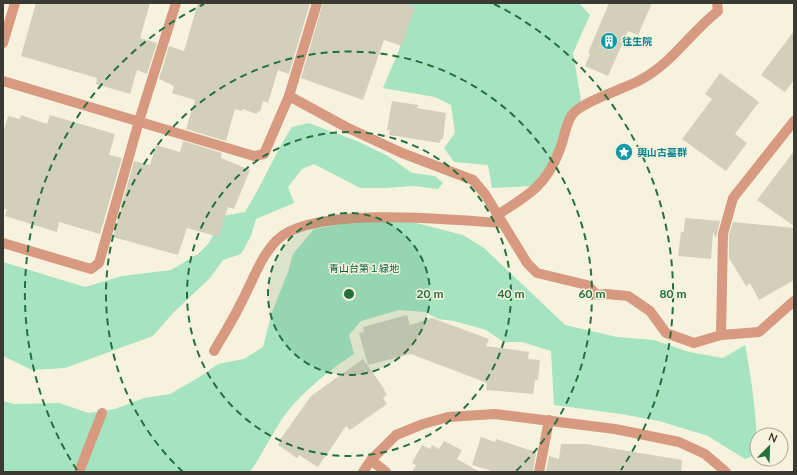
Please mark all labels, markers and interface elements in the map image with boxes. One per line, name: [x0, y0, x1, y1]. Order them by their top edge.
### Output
building icon: 往生院: [599, 31, 619, 51]
place label: 往生院: [622, 35, 652, 47]
place icon: 輿山古墓群: [614, 142, 634, 162]
place label: 輿山古墓群: [637, 146, 687, 158]
park label: 青山台第１緑地: [329, 262, 400, 274]
text: 20 m: [417, 286, 443, 301]
text: 40 m: [498, 286, 524, 301]
text: 60 m: [579, 286, 605, 301]
text: 80 m: [660, 286, 686, 301]
centre of rings: [342, 287, 356, 301]
north arrow: [749, 427, 789, 467]
text: N: [767, 430, 780, 445]

